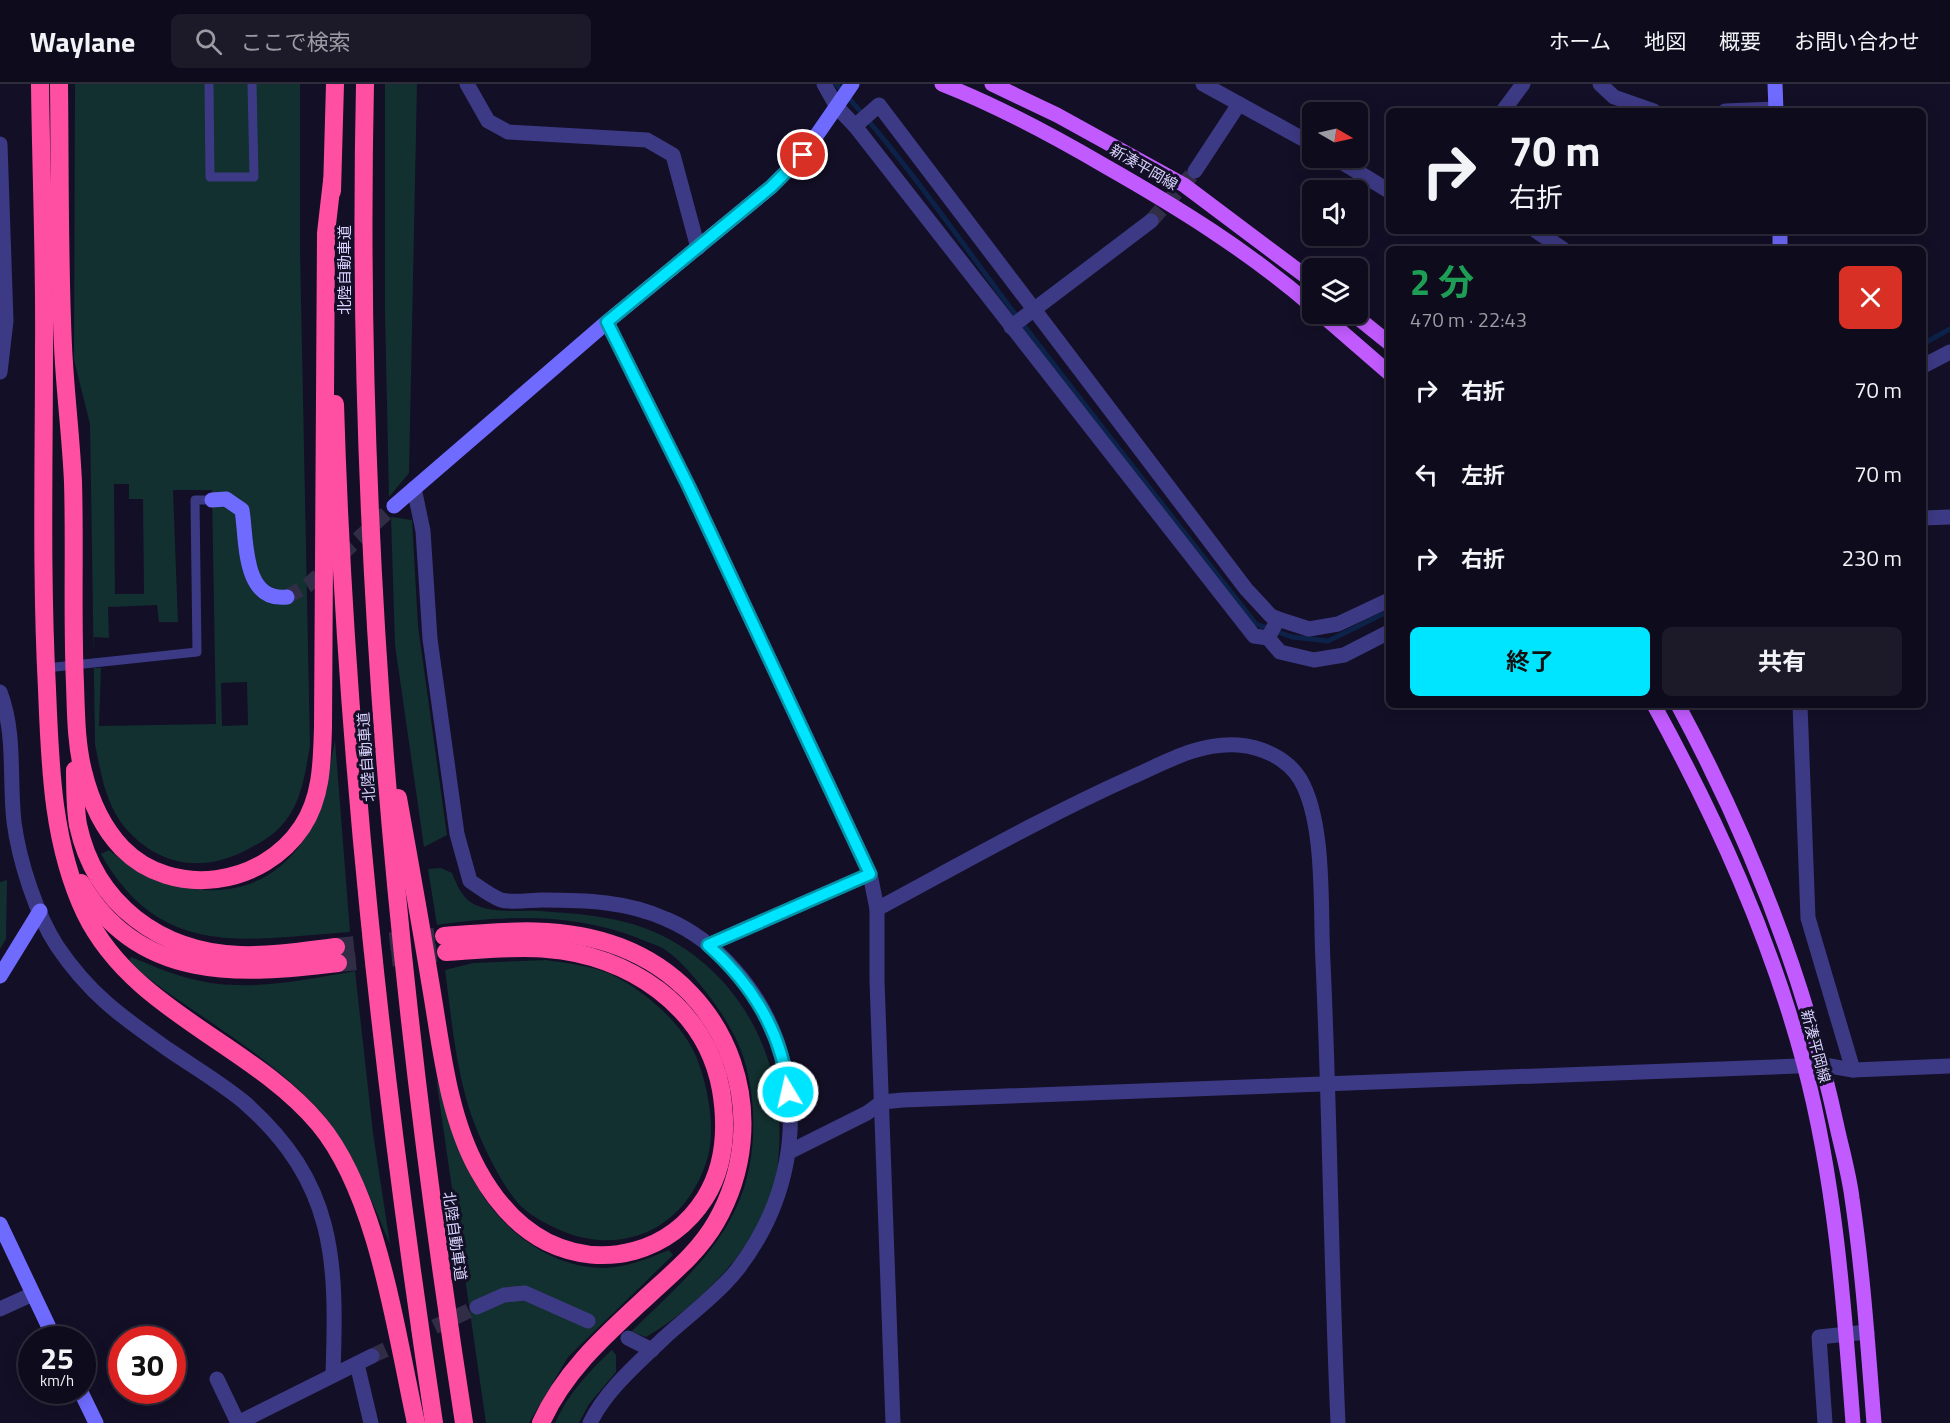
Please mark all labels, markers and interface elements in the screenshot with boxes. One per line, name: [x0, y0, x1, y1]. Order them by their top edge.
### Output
search box: [171, 14, 591, 68]
text: Waylane: [30, 20, 135, 63]
icon: search: [192, 25, 225, 58]
text: ここで検索: [240, 25, 350, 59]
text: ホーム: [1549, 25, 1611, 57]
text: 地図: [1644, 25, 1686, 57]
text: 概要: [1719, 25, 1761, 57]
text: お問い合わせ: [1794, 25, 1920, 57]
north arrow: [1302, 102, 1368, 168]
map controls: [1302, 102, 1368, 324]
text: 70 m: [1509, 118, 1601, 182]
pin: [777, 129, 828, 180]
icon: right: [1410, 132, 1488, 210]
icon: arrive: [786, 138, 819, 171]
street label: 新湊平岡線: [1106, 138, 1182, 196]
text: 右折: [1509, 176, 1563, 217]
button: sound: [1302, 180, 1368, 246]
street label: 北陸自動車道: [333, 225, 356, 315]
text: 2 分: [1410, 254, 1474, 309]
button: layers: [1302, 258, 1368, 324]
button: close: [1839, 266, 1902, 329]
text: 470 m · 22:43: [1410, 304, 1527, 335]
text: 70 m: [1854, 373, 1902, 407]
icon: right: [1410, 374, 1443, 407]
text: 右折: [1461, 374, 1505, 408]
text: 70 m: [1854, 457, 1902, 491]
icon: left: [1410, 458, 1443, 491]
text: 左折: [1461, 458, 1505, 492]
text: 230 m: [1842, 541, 1902, 575]
icon: right: [1410, 542, 1443, 575]
text: 右折: [1461, 542, 1505, 576]
button: 終了: [1410, 627, 1650, 696]
button: 共有: [1662, 627, 1902, 696]
street label: 北陸自動車道: [351, 711, 381, 803]
street label: 新湊平岡線: [1795, 1007, 1837, 1085]
position arrow: [756, 1060, 820, 1124]
street label: 北陸自動車道: [437, 1190, 473, 1282]
speed limit sign: 30: [108, 1326, 186, 1404]
text: 25: [40, 1335, 74, 1381]
text: km/h: [40, 1369, 74, 1392]

